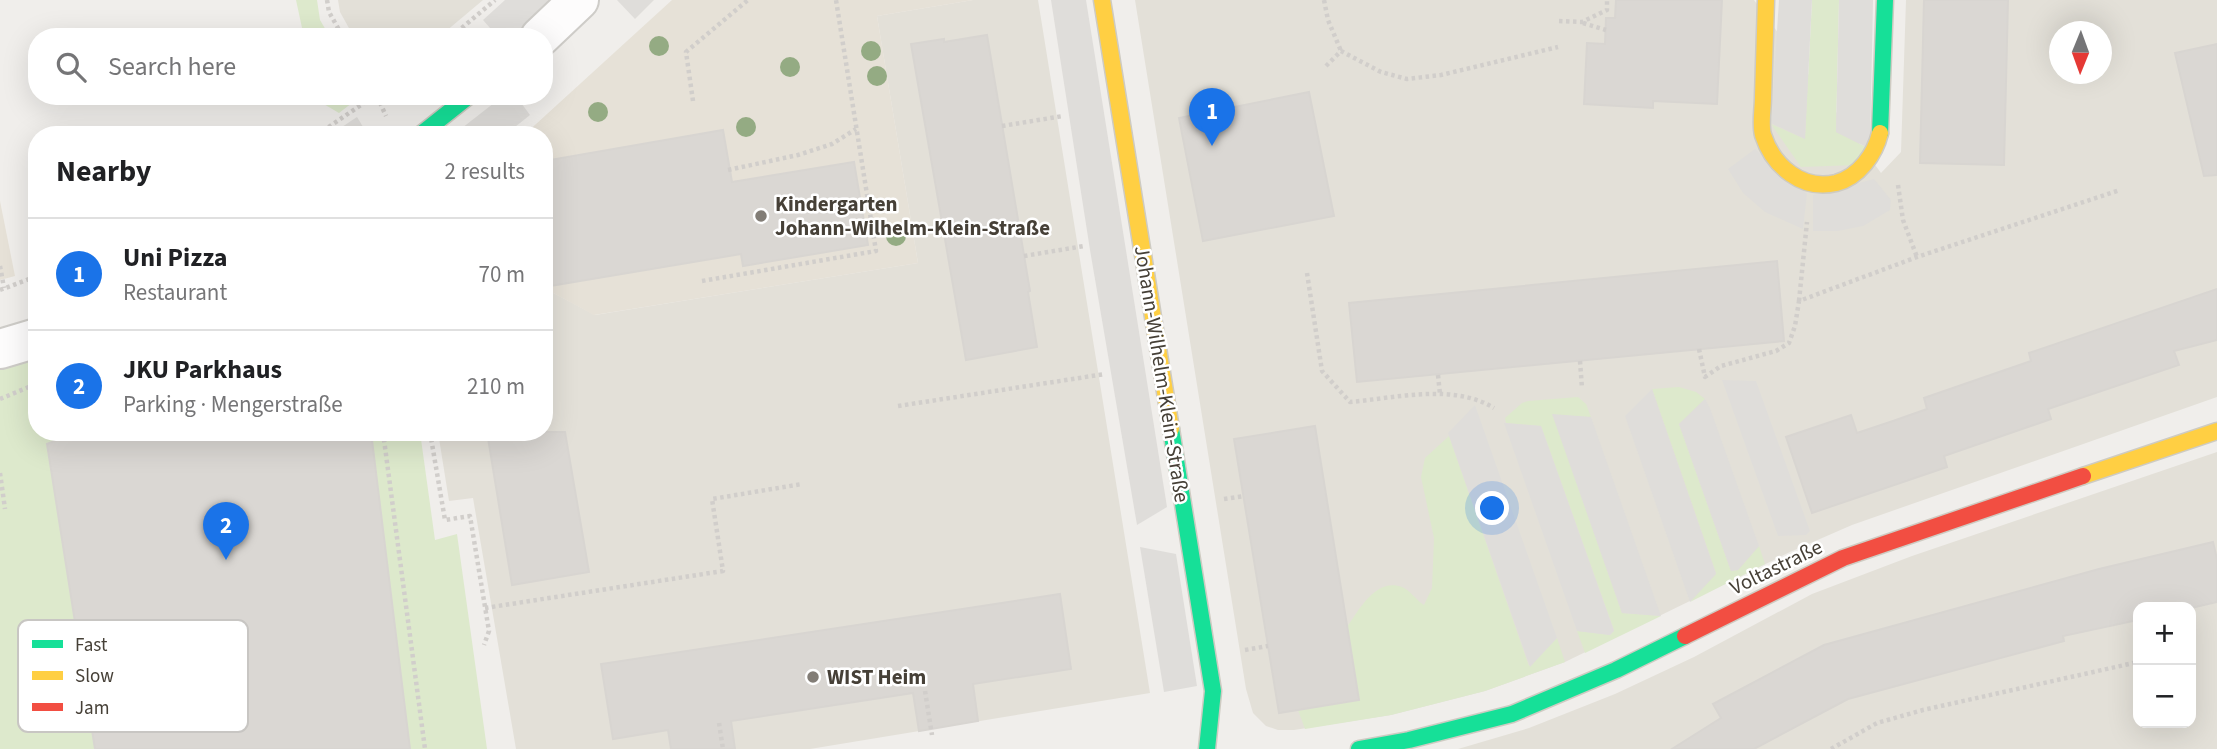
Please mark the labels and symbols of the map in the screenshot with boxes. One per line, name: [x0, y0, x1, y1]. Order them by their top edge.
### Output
north arrow: [2049, 21, 2112, 84]
pin: 1: [1189, 88, 1235, 146]
place label: Kindergarten Johann-Wilhelm-Klein-Straße: [775, 189, 1050, 243]
marker: Kindergarten Johann-Wilhelm-Klein-Straße: [753, 208, 769, 224]
street label: Johann-Wilhelm-Klein-Straße: [1127, 244, 1197, 504]
your location: [1475, 491, 1509, 525]
pin: 2: [203, 502, 249, 560]
street label: Voltastraße: [1725, 532, 1827, 602]
legend: [18, 620, 248, 732]
text: Fast: [75, 632, 108, 659]
place label: WIST Heim: [827, 662, 926, 692]
text: Slow: [75, 663, 114, 690]
marker: WIST Heim: [805, 669, 821, 685]
text: Jam: [75, 695, 109, 722]

